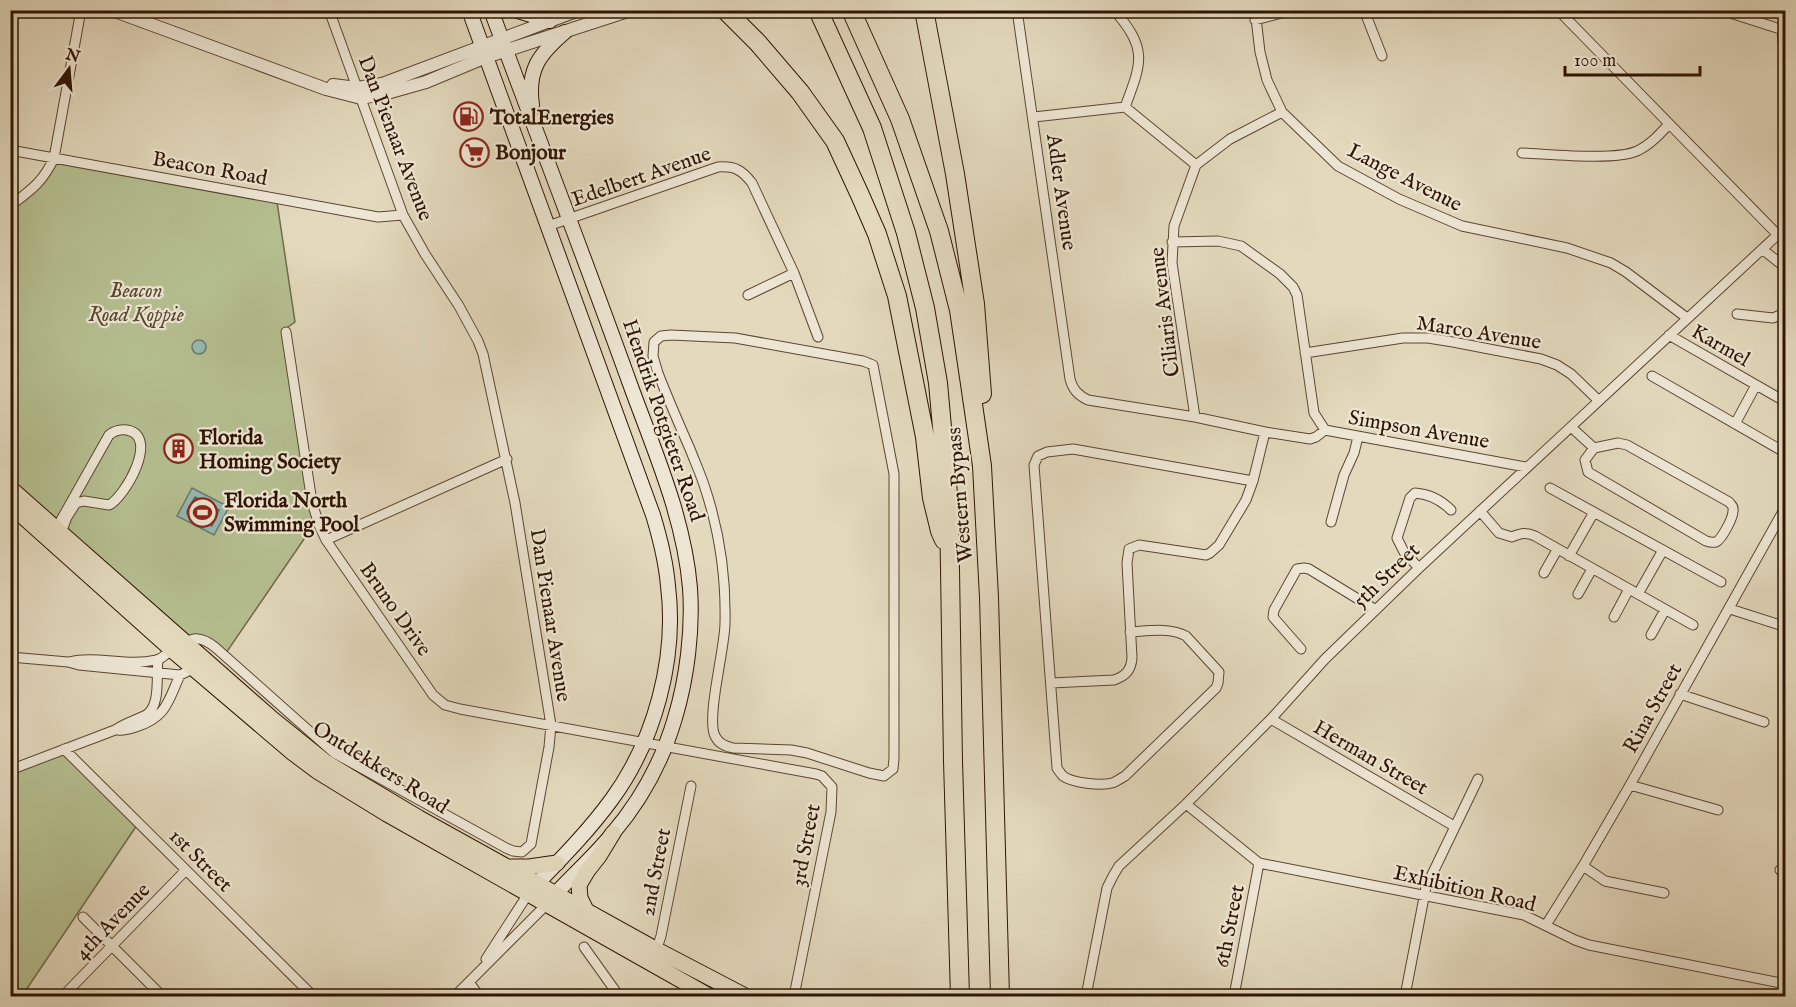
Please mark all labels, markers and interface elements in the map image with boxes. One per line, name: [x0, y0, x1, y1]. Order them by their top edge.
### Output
north arrow: [39, 39, 99, 99]
scale bar: [1565, 39, 1700, 77]
text: N: [62, 45, 82, 68]
text: 100 m: [1574, 50, 1616, 73]
street label: Dan Pienaar Avenue: [351, 52, 439, 225]
fuel station icon: TotalEnergies: [453, 101, 485, 133]
place label: TotalEnergies: [489, 105, 614, 132]
street label: Adler Avenue: [1039, 131, 1082, 252]
supermarket icon: Bonjour: [458, 136, 490, 168]
street label: Lange Avenue: [1343, 138, 1466, 219]
place label: Bonjour: [495, 140, 566, 167]
street label: Edelbert Avenue: [568, 141, 715, 214]
street label: Beacon Road: [150, 146, 270, 193]
street label: Ciliaris Avenue: [1144, 245, 1187, 378]
park label: Beacon Road Koppie: [88, 278, 184, 329]
street label: Marco Avenue: [1415, 310, 1543, 357]
street label: Hendrik Potgieter Road: [615, 316, 710, 526]
street label: Karmel: [1686, 319, 1755, 374]
street label: Simpson Avenue: [1346, 405, 1492, 456]
place label: Florida Homing Society: [199, 425, 341, 476]
street label: Western Bypass: [941, 426, 980, 564]
building icon: Florida Homing Society: [162, 433, 194, 465]
place label: Florida North Swimming Pool: [224, 488, 360, 539]
sports icon: Florida North Swimming Pool: [187, 496, 219, 528]
street label: Dan Pienaar Avenue: [523, 527, 577, 704]
street label: 5th Street: [1348, 538, 1426, 615]
street label: Bruno Drive: [353, 558, 437, 662]
street label: Rina Street: [1618, 659, 1689, 758]
street label: Herman Street: [1308, 715, 1433, 802]
street label: Ontdekkers Road: [307, 716, 454, 821]
street label: 3rd Street: [785, 802, 828, 889]
street label: 1st Street: [162, 824, 237, 899]
street label: 2nd Street: [635, 826, 678, 919]
street label: Exhibition Road: [1391, 860, 1539, 919]
street label: 4th Avenue: [70, 877, 157, 966]
street label: 6th Street: [1209, 882, 1252, 970]

